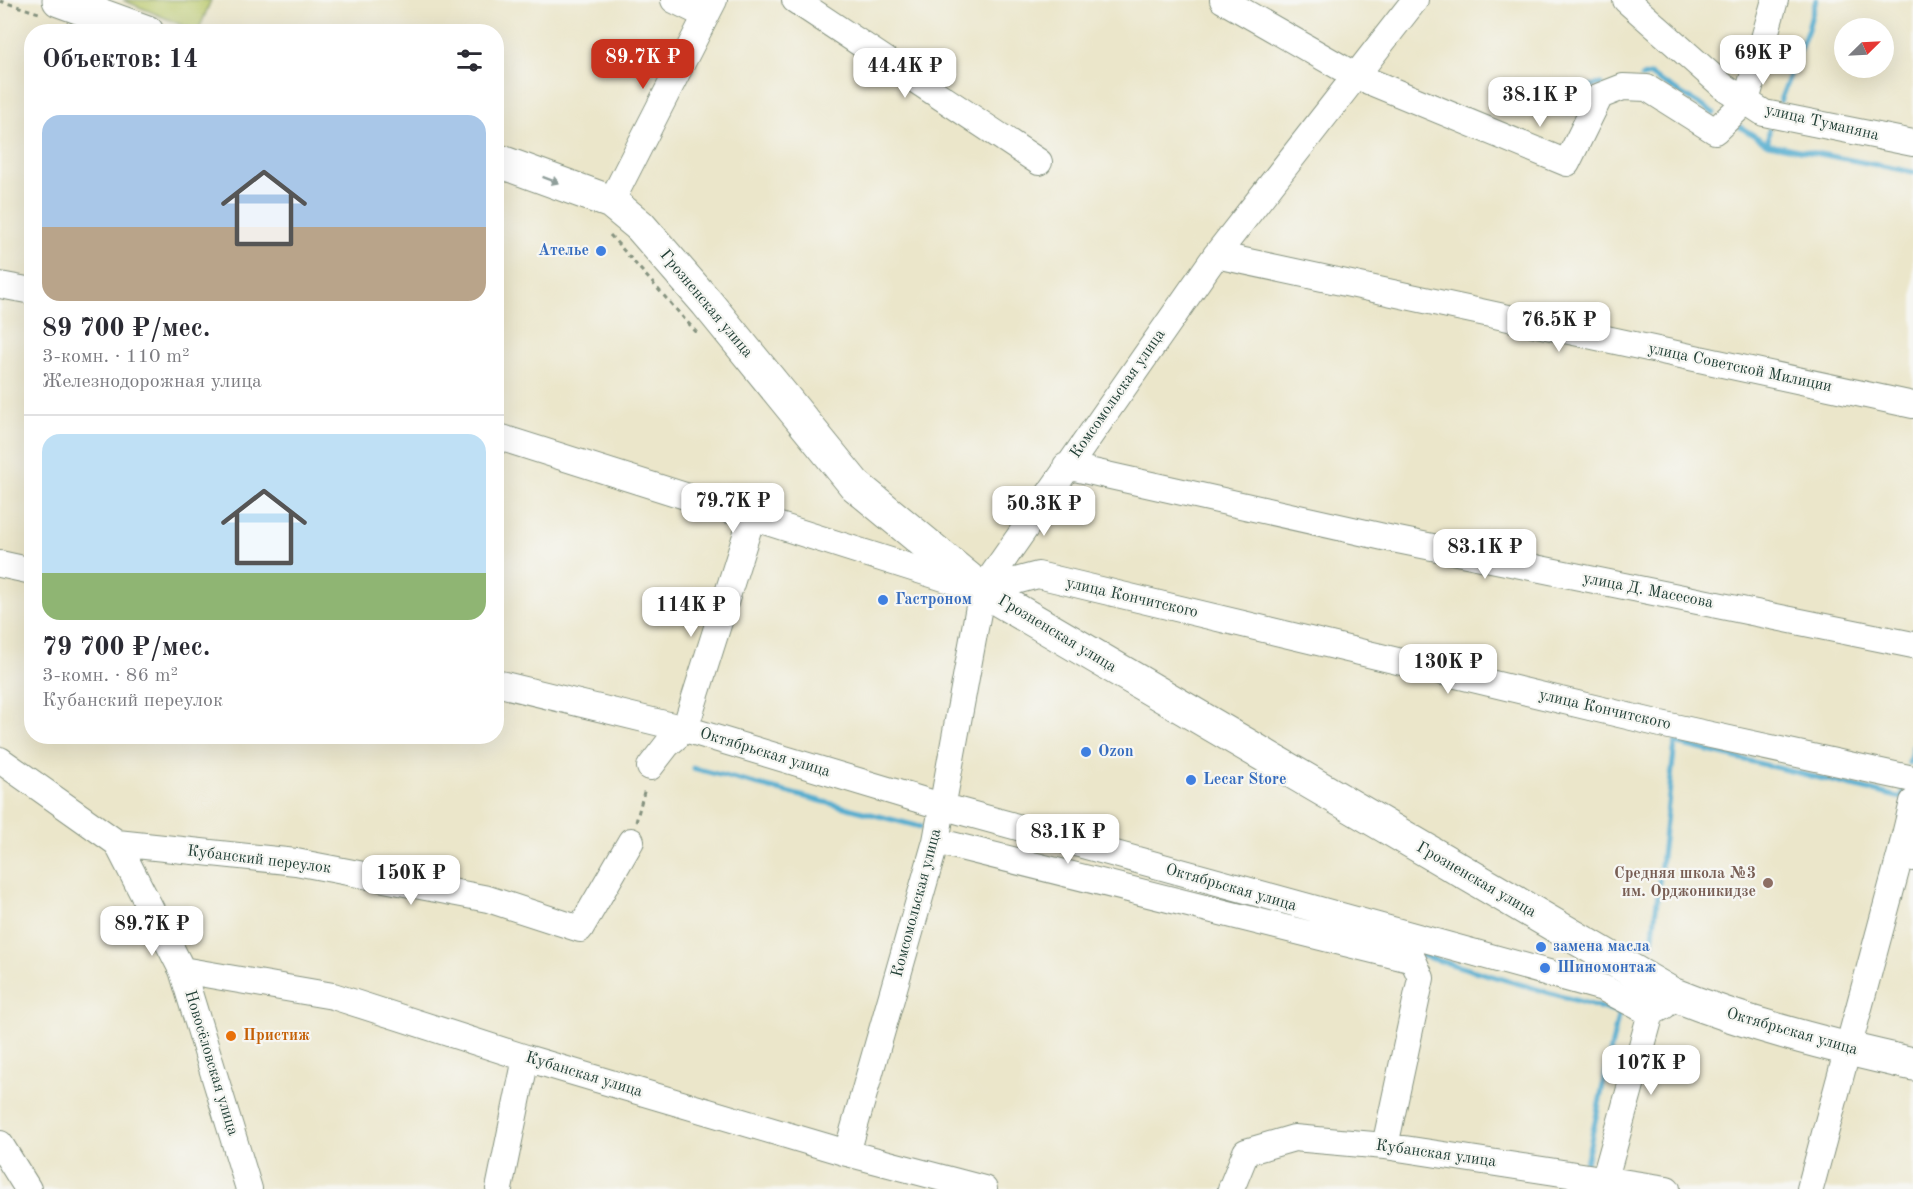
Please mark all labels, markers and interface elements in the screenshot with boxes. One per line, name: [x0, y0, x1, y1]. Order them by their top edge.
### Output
north arrow: [1834, 18, 1894, 78]
map controls: [1834, 18, 1894, 78]
pin: 69K ₽: [1721, 35, 1805, 86]
pin: 89.7K ₽: [588, 39, 698, 90]
icon: filters: [453, 44, 486, 77]
text: 69K ₽: [1734, 44, 1792, 64]
text: Объектов: 14: [42, 47, 198, 73]
text: 89.7K ₽: [605, 48, 681, 68]
pin: 44.4K ₽: [850, 48, 960, 99]
text: 44.4K ₽: [867, 57, 943, 77]
pin: 38.1K ₽: [1485, 77, 1595, 128]
text: 38.1K ₽: [1502, 86, 1578, 106]
street label: улица Туманяна: [1764, 102, 1880, 144]
icon: home: [210, 154, 318, 262]
one-way arrow: [543, 176, 561, 186]
place label: Ателье: [538, 243, 589, 259]
marker: Ателье: [594, 244, 608, 258]
street label: Грозненская улица: [656, 247, 756, 361]
pin: 76.5K ₽: [1504, 302, 1614, 353]
text: 76.5K ₽: [1521, 311, 1597, 331]
text: 89 700 ₽/мес.: [42, 316, 210, 342]
street label: Комсомольская улица: [1068, 327, 1168, 461]
street label: улица Советской Милиции: [1647, 341, 1833, 395]
text: 3-комн. · 110 m²: [42, 347, 190, 367]
text: Железнодорожная улица: [42, 372, 262, 392]
icon: home: [210, 473, 318, 581]
pin: 79.7K ₽: [678, 483, 788, 534]
pin: 50.3K ₽: [989, 486, 1099, 537]
text: 79.7K ₽: [695, 492, 771, 512]
text: 50.3K ₽: [1006, 495, 1082, 515]
pin: 83.1K ₽: [1430, 529, 1540, 580]
text: 83.1K ₽: [1447, 538, 1523, 558]
street label: улица Д. Масесова: [1582, 571, 1715, 611]
street label: улица Кончитского: [1064, 575, 1200, 621]
pin: 114K ₽: [642, 587, 740, 638]
place label: Гастроном: [895, 592, 972, 608]
street label: Грозненская улица: [995, 592, 1119, 676]
marker: Гастроном: [876, 593, 890, 607]
text: 114K ₽: [656, 596, 726, 616]
text: 79 700 ₽/мес.: [42, 635, 210, 661]
pin: 130K ₽: [1399, 644, 1497, 695]
text: 130K ₽: [1413, 653, 1483, 673]
text: 3-комн. · 86 m²: [42, 666, 178, 686]
street label: улица Кончитского: [1537, 687, 1673, 733]
text: Кубанский переулок: [42, 691, 223, 711]
street label: Октябрьская улица: [698, 726, 832, 780]
place label: Ozon: [1098, 744, 1134, 760]
marker: Ozon: [1079, 745, 1093, 759]
place label: Lecar Store: [1203, 772, 1287, 788]
marker: Lecar Store: [1184, 773, 1198, 787]
pin: 83.1K ₽: [1013, 814, 1123, 865]
text: 83.1K ₽: [1030, 823, 1106, 843]
street label: Комсомольская улица: [889, 827, 945, 979]
street label: Грозненская улица: [1413, 839, 1539, 921]
street label: Кубанский переулок: [186, 843, 332, 877]
pin: 150K ₽: [362, 855, 460, 906]
street label: Октябрьская улица: [1164, 862, 1298, 914]
text: 150K ₽: [376, 864, 446, 884]
place label: Средняя школа №3 им. Орджоникидзе: [1614, 866, 1756, 900]
marker: Средняя школа №3 им. Орджоникидзе: [1761, 876, 1775, 890]
pin: 89.7K ₽: [97, 906, 207, 957]
text: 89.7K ₽: [114, 915, 190, 935]
place label: замена масла: [1553, 939, 1650, 955]
marker: замена масла: [1534, 940, 1548, 954]
place label: Шиномонтаж: [1557, 960, 1657, 976]
marker: Шиномонтаж: [1538, 961, 1552, 975]
street label: Новосёловская улица: [181, 989, 241, 1138]
street label: Октябрьская улица: [1725, 1006, 1859, 1058]
place label: Пристиж: [243, 1028, 310, 1044]
marker: Пристиж: [224, 1029, 238, 1043]
pin: 107K ₽: [1602, 1045, 1700, 1096]
street label: Кубанская улица: [524, 1050, 644, 1100]
text: 107K ₽: [1616, 1054, 1686, 1074]
street label: Кубанская улица: [1375, 1138, 1497, 1170]

